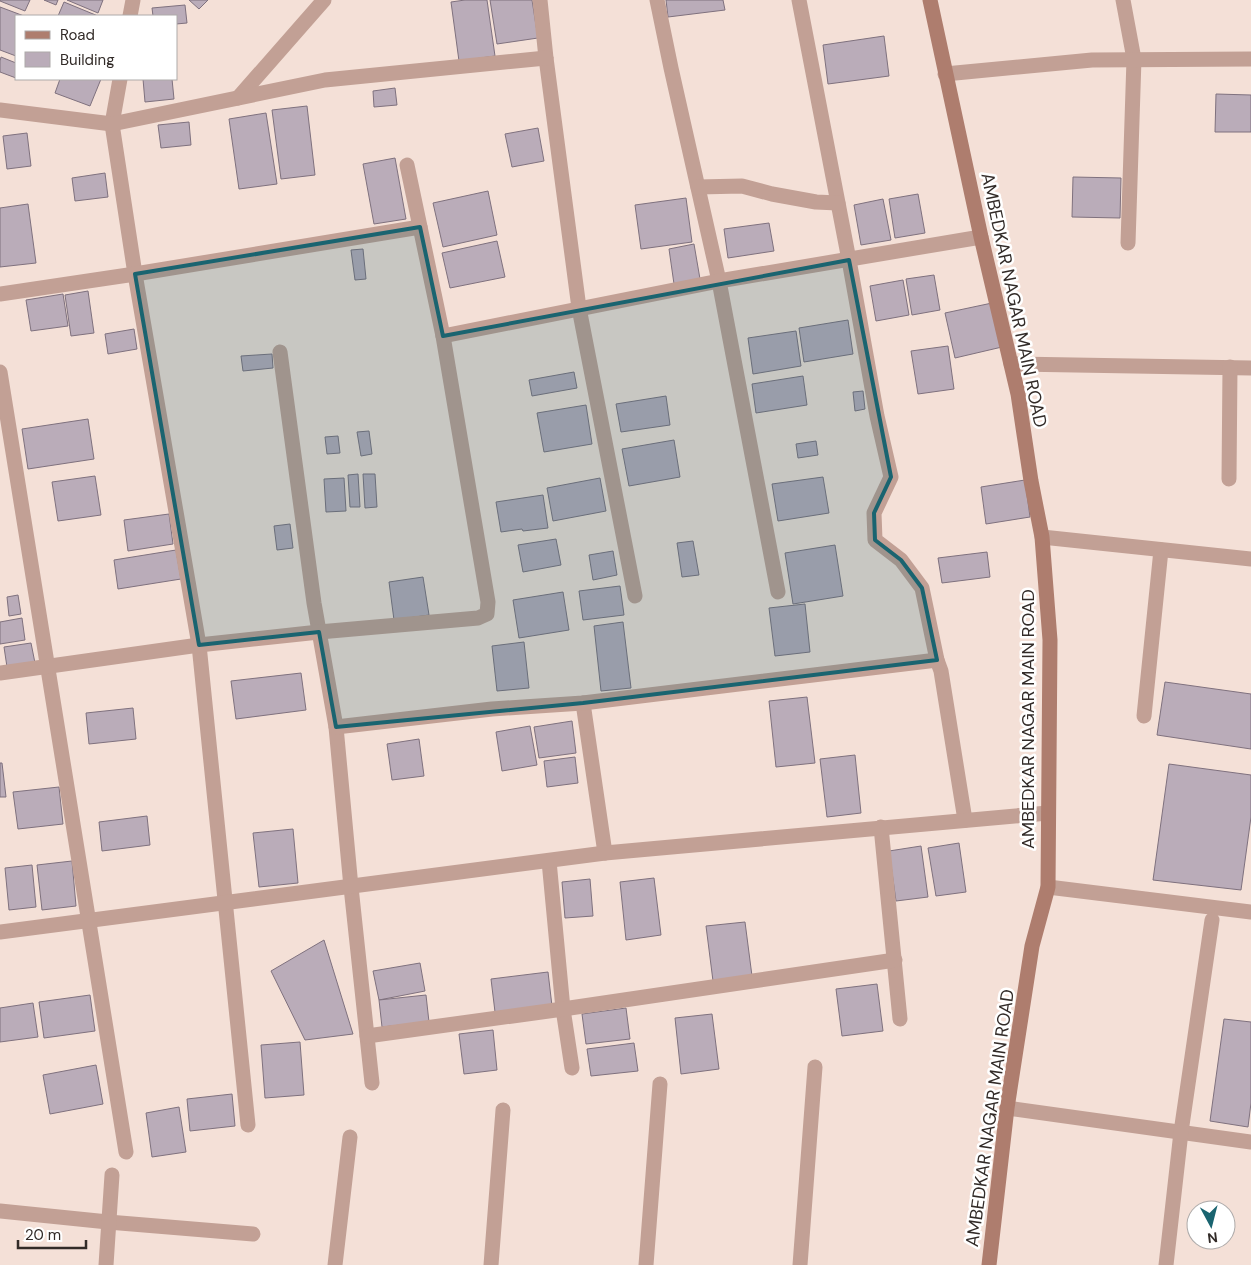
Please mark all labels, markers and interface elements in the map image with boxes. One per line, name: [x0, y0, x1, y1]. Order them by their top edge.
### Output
legend: [15, 15, 178, 80]
text: Road: [60, 25, 95, 45]
text: Building: [60, 50, 115, 70]
street label: AMBEDKAR NAGAR MAIN ROAD: [975, 170, 1053, 430]
street label: AMBEDKAR NAGAR MAIN ROAD: [1016, 589, 1040, 849]
street label: AMBEDKAR NAGAR MAIN ROAD: [960, 988, 1020, 1248]
north arrow: [1186, 1200, 1236, 1250]
scale bar: [18, 1218, 85, 1250]
text: 20 m: [25, 1225, 61, 1245]
text: N: [1206, 1228, 1219, 1247]

